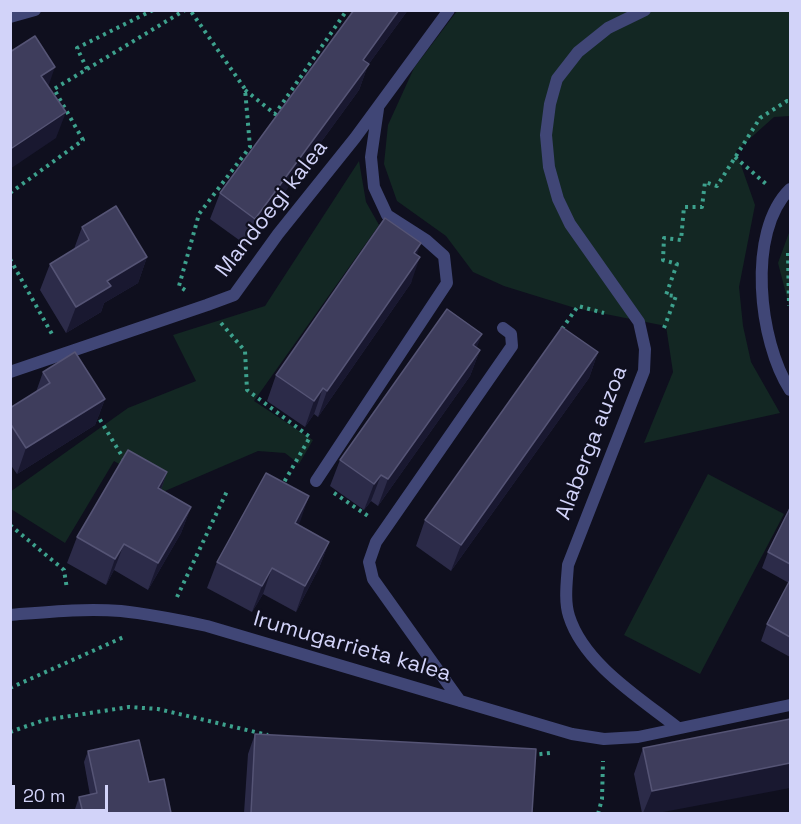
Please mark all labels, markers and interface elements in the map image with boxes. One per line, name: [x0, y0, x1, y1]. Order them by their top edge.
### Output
street label: Mandoegi kalea: [210, 135, 334, 283]
street label: Alaberga auzoa: [551, 362, 633, 524]
street label: Irumugarrieta kalea: [250, 606, 454, 688]
scale bar: [15, 773, 111, 811]
text: 20 m: [23, 784, 66, 807]

